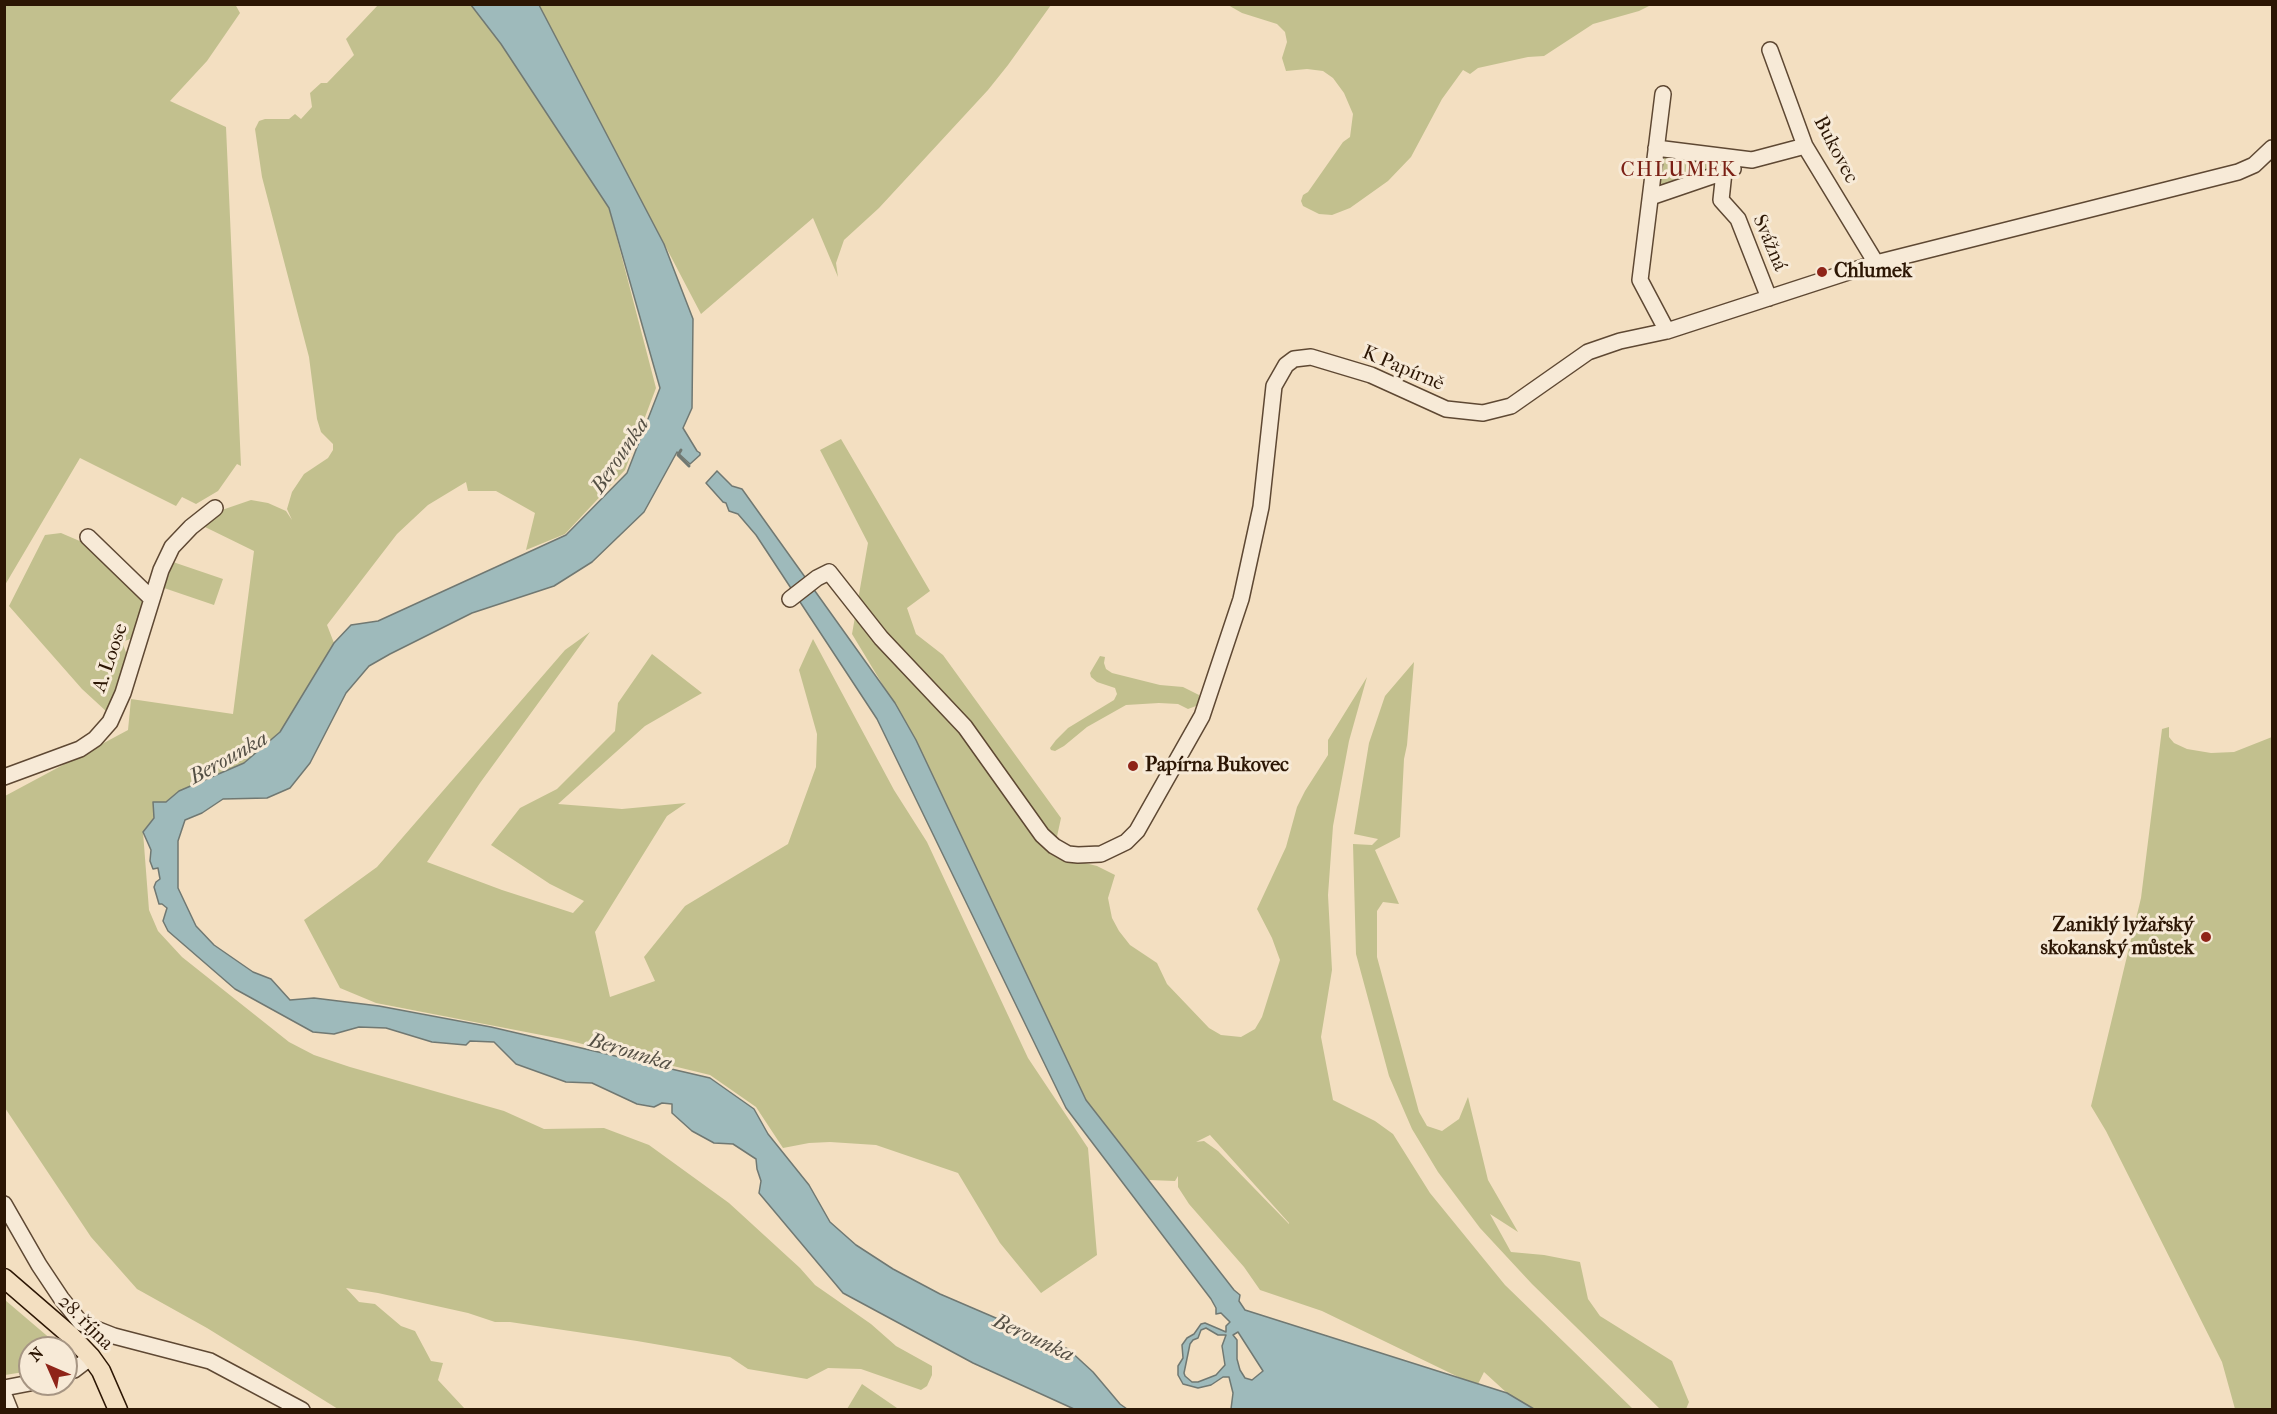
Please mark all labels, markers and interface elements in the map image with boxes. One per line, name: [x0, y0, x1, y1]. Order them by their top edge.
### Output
street label: Bukovec: [1807, 112, 1863, 188]
district label: CHLUMEK: [1620, 158, 1738, 184]
street label: Svážná: [1746, 211, 1792, 275]
place label: Chlumek: [1834, 260, 1912, 284]
marker: Chlumek: [1815, 265, 1829, 279]
street label: K Papírně: [1358, 341, 1448, 397]
water label: Berounka: [587, 413, 655, 499]
street label: A. Loose: [88, 620, 134, 696]
water label: Berounka: [185, 727, 273, 791]
place label: Papírna Bukovec: [1145, 754, 1289, 778]
marker: Papírna Bukovec: [1126, 759, 1140, 773]
place label: Zaniklý lyžařský skokanský můstek: [2041, 914, 2194, 961]
marker: Zaniklý lyžařský skokanský můstek: [2199, 930, 2213, 944]
water label: Berounka: [585, 1028, 675, 1078]
street label: 28. října: [52, 1290, 118, 1356]
water label: Berounka: [989, 1309, 1077, 1369]
north arrow: [18, 1336, 78, 1396]
text: N: [25, 1343, 47, 1365]

